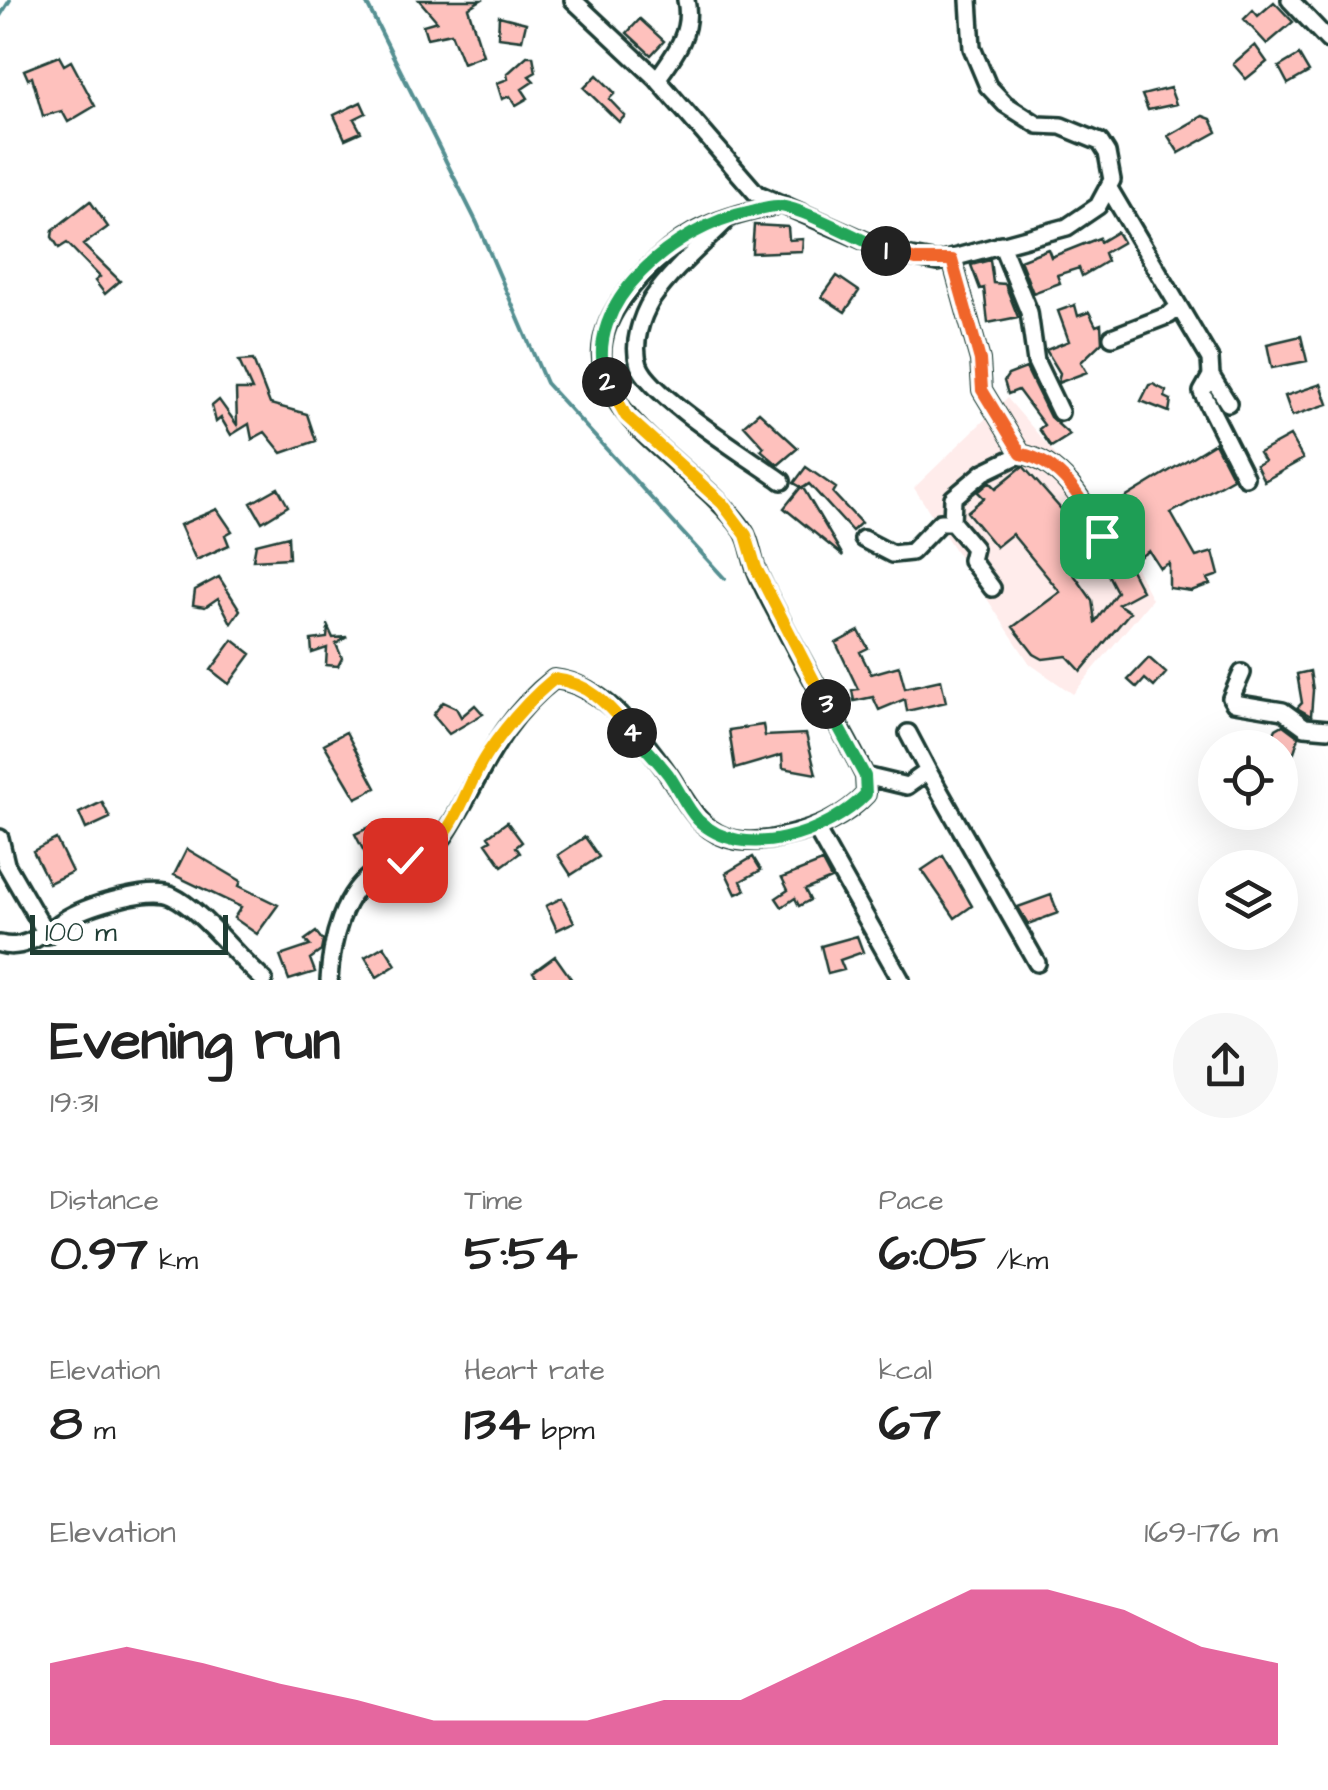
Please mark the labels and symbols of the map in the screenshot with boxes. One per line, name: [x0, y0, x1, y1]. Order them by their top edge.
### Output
pin: 1: [861, 226, 911, 276]
pin: 2: [582, 357, 632, 407]
pin: [1060, 494, 1145, 579]
pin: 3: [801, 679, 851, 729]
pin: 4: [607, 708, 657, 758]
pin: [363, 818, 448, 903]
scale bar: [30, 910, 228, 954]

